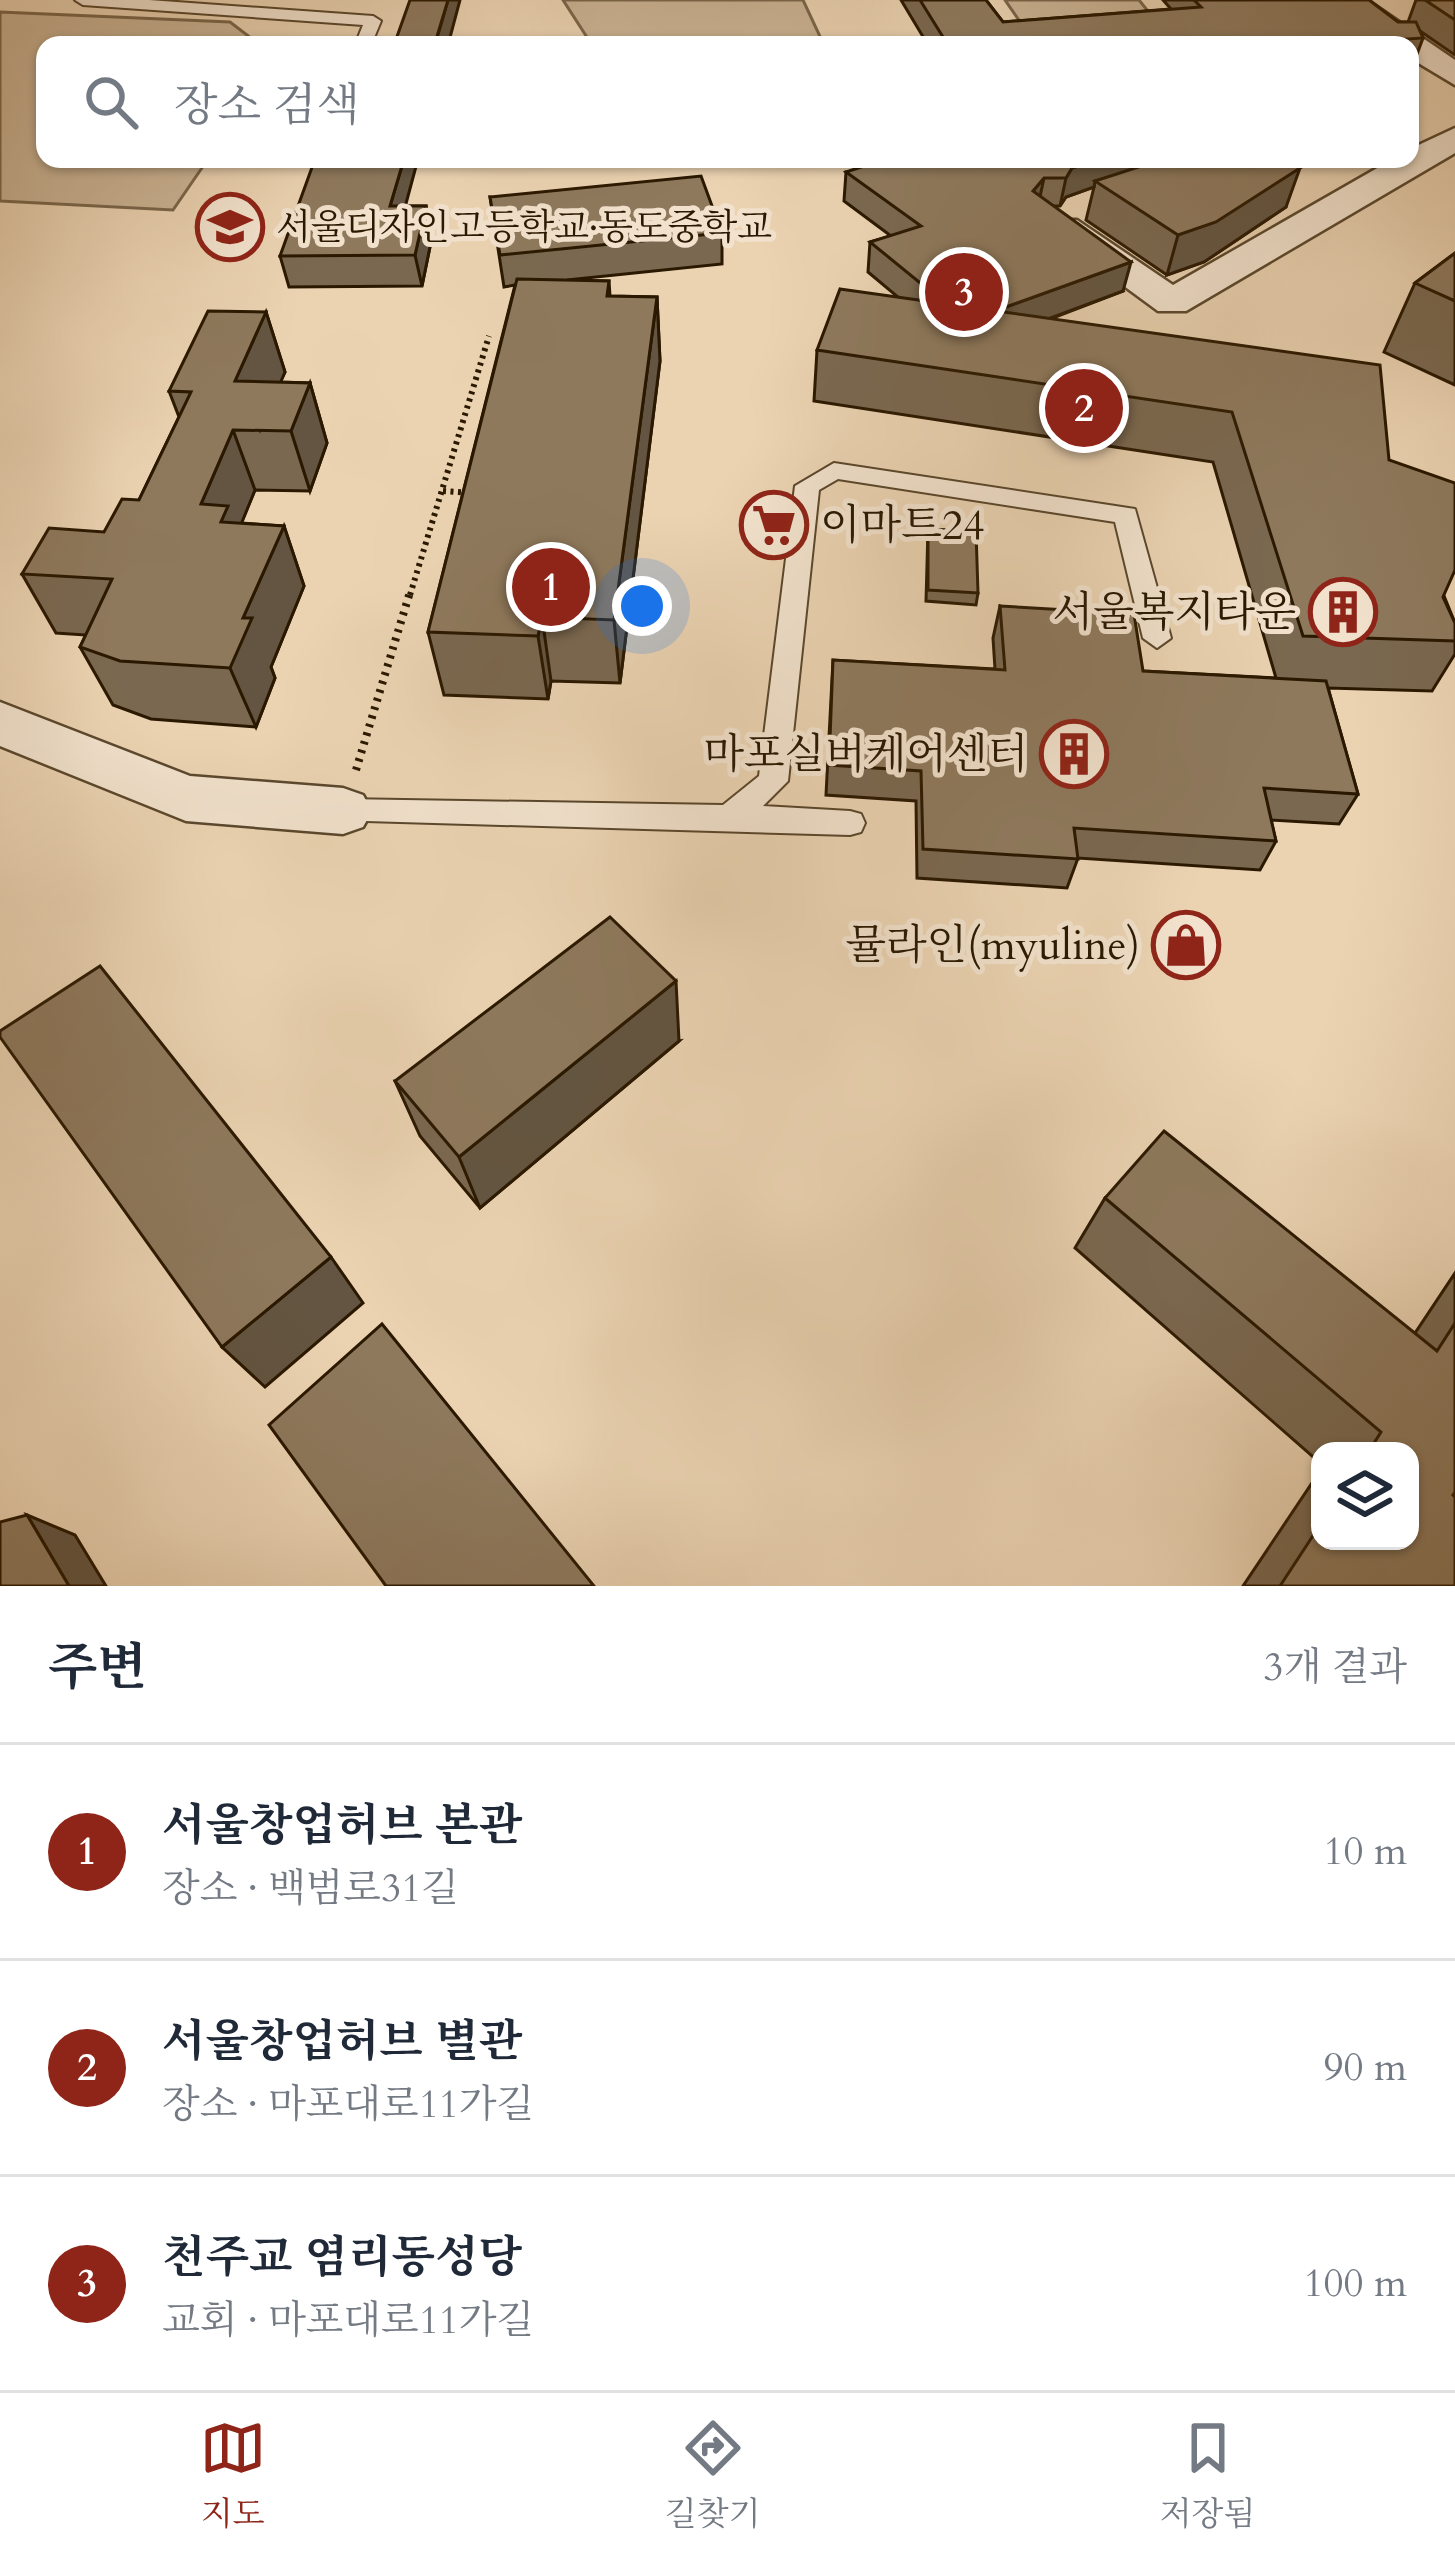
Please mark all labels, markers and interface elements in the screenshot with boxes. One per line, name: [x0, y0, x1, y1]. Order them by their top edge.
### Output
search box: [36, 36, 1419, 168]
icon: search: [78, 69, 144, 135]
text: 장소 검색: [174, 75, 360, 136]
school or university icon: 서울디자인고등학교·동도중학교: [195, 192, 265, 262]
place label: 서울디자인고등학교·동도중학교: [276, 203, 772, 252]
pin: 3: [925, 247, 1003, 337]
pin: 2: [1045, 363, 1123, 453]
supermarket icon: 이마트24: [739, 490, 809, 560]
place label: 이마트24: [820, 497, 985, 554]
pin: 1: [512, 542, 590, 632]
your location: [612, 576, 672, 636]
building icon: 서울복지타운: [1308, 577, 1378, 647]
place label: 서울복지타운: [1053, 584, 1296, 641]
building icon: 마포실버케어센터: [1039, 719, 1109, 789]
place label: 마포실버케어센터: [703, 726, 1028, 783]
shop icon: 뮬라인(myuline): [1151, 910, 1221, 980]
place label: 뮬라인(myuline): [845, 917, 1140, 974]
map controls: [1311, 1442, 1419, 1550]
button: layers: [1311, 1442, 1419, 1550]
text: 주변: [48, 1633, 147, 1703]
text: 3개 결과: [1264, 1641, 1407, 1694]
text: 서울창업허브 본관: [162, 1795, 522, 1856]
text: 1: [77, 1825, 97, 1878]
text: 10 m: [1324, 1825, 1407, 1878]
text: 장소 · 백범로31길: [162, 1862, 459, 1915]
text: 서울창업허브 별관: [162, 2011, 522, 2072]
text: 2: [77, 2041, 97, 2094]
text: 90 m: [1324, 2041, 1407, 2094]
text: 장소 · 마포대로11가길: [162, 2078, 534, 2131]
text: 천주교 염리동성당: [162, 2227, 522, 2288]
text: 3: [77, 2257, 97, 2310]
text: 100 m: [1304, 2257, 1407, 2310]
text: 교회 · 마포대로11가길: [162, 2294, 534, 2347]
tab: 지도: [200, 2415, 266, 2537]
tab: 길찾기: [665, 2415, 760, 2537]
tab: 저장됨: [1160, 2415, 1255, 2537]

